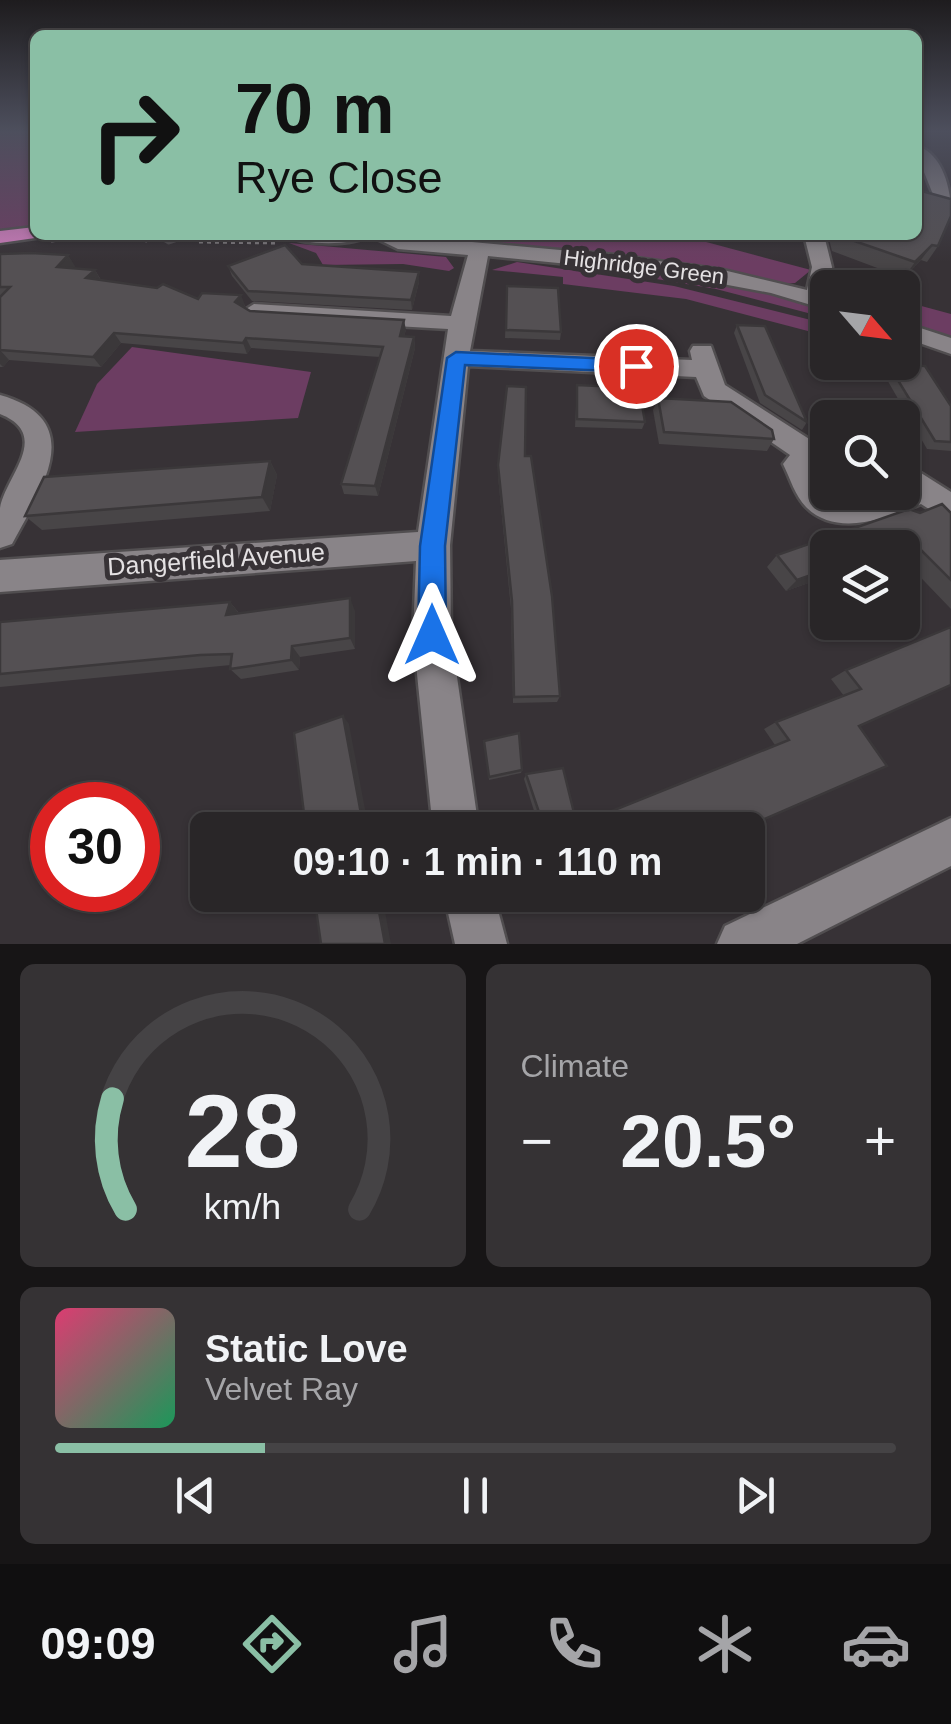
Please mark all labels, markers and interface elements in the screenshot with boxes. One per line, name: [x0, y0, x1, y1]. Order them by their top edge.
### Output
icon: right: [70, 70, 200, 200]
text: 70 m: [235, 70, 395, 148]
text: Rye Close: [235, 152, 443, 203]
street label: Highridge Green: [562, 245, 726, 289]
north arrow: [810, 270, 920, 380]
map controls: [810, 270, 920, 640]
pin: [594, 324, 679, 409]
icon: arrive: [609, 339, 664, 394]
button: search: [810, 400, 920, 510]
button: layers: [810, 530, 920, 640]
street label: Dangerfield Avenue: [106, 537, 326, 581]
position arrow: [380, 583, 484, 687]
speed limit sign: 30: [30, 782, 160, 912]
text: 09:10 · 1 min · 110 m: [293, 841, 662, 883]
text: Climate: [521, 1048, 629, 1084]
text: 28: [185, 1073, 301, 1189]
text: 20.5°: [620, 1099, 796, 1183]
text: −: [521, 1110, 553, 1172]
text: +: [864, 1110, 896, 1172]
text: km/h: [204, 1187, 281, 1227]
text: Static Love: [205, 1328, 408, 1370]
text: Velvet Ray: [205, 1371, 358, 1407]
icon: previous: [168, 1468, 223, 1523]
icon: pause: [448, 1468, 503, 1523]
icon: next: [728, 1468, 783, 1523]
icon: directions: [237, 1609, 307, 1679]
icon: music: [388, 1609, 458, 1679]
icon: phone: [539, 1609, 609, 1679]
icon: climate: [690, 1609, 760, 1679]
icon: car: [841, 1609, 911, 1679]
text: 09:09: [40, 1618, 156, 1669]

